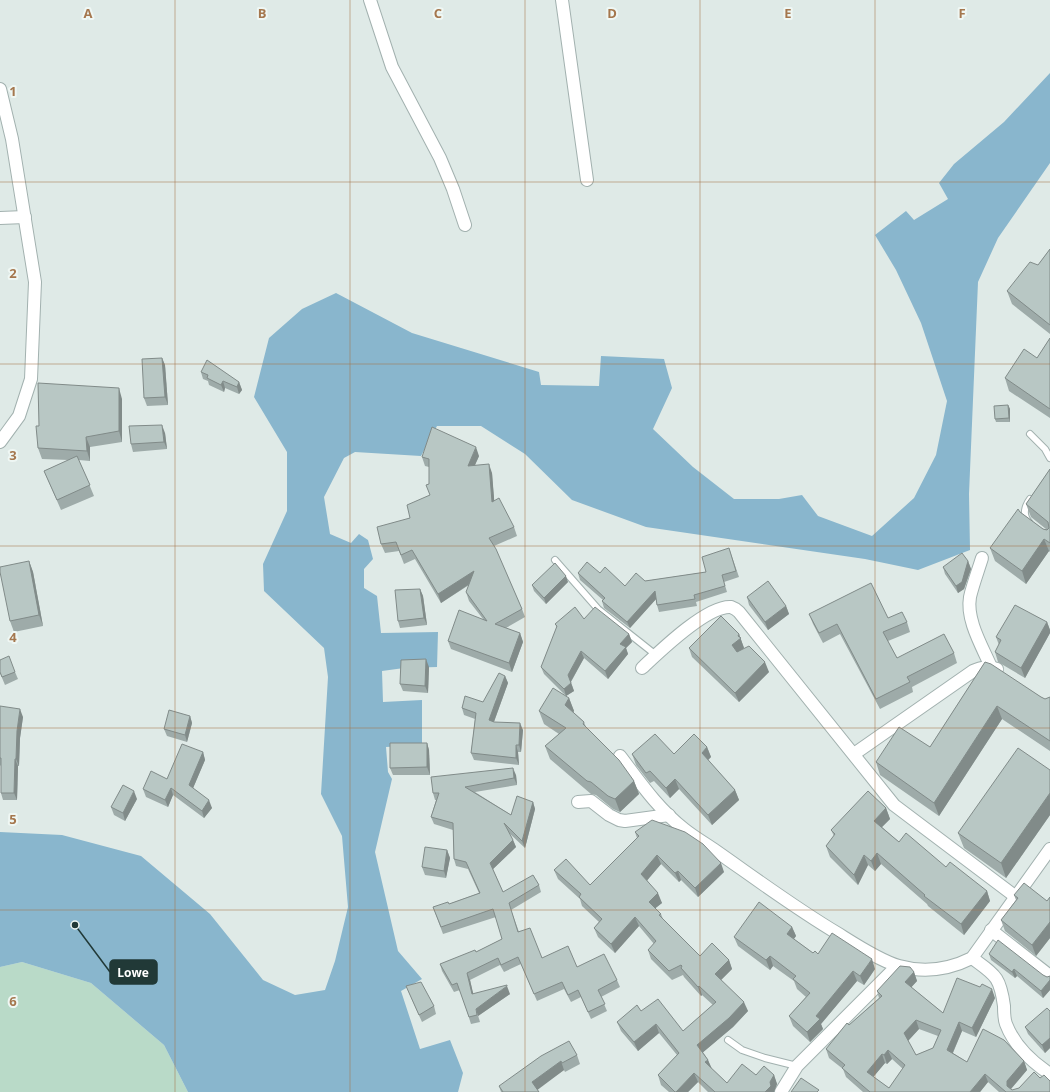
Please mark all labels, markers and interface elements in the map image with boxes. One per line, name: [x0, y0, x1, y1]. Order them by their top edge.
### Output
text: A: [84, 4, 93, 22]
text: B: [258, 4, 267, 22]
text: C: [434, 4, 442, 22]
text: D: [607, 4, 617, 22]
text: E: [784, 4, 792, 22]
text: F: [958, 4, 966, 22]
text: 1: [9, 82, 17, 100]
text: 2: [9, 264, 17, 282]
text: 3: [9, 446, 17, 464]
text: 4: [9, 628, 17, 646]
text: 5: [9, 810, 17, 828]
callout: Lowe: [110, 960, 157, 984]
text: Lowe: [117, 964, 149, 981]
text: 6: [9, 992, 17, 1010]

